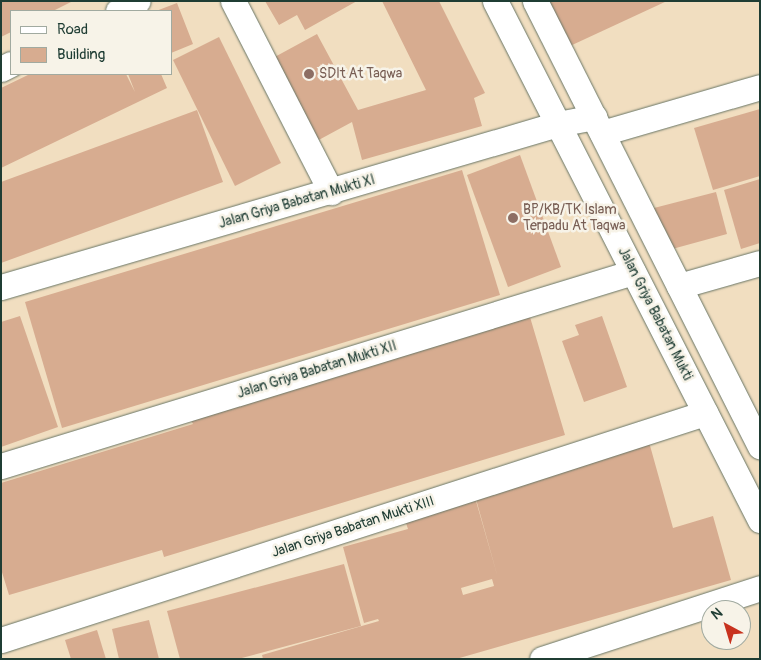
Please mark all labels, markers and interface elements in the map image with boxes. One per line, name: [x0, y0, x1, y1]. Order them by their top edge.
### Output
legend: [10, 10, 172, 75]
text: Road: [57, 20, 88, 39]
text: Building: [57, 45, 105, 64]
place label: SDIt At Taqwa: [319, 66, 402, 82]
marker: SDIt At Taqwa: [303, 68, 315, 80]
street label: Jalan Griya Babatan Mukti XI: [217, 172, 377, 232]
place label: BP/KB/TK Islam Terpadu At Taqwa: [523, 202, 626, 234]
marker: BP/KB/TK Islam Terpadu At Taqwa: [507, 212, 519, 224]
street label: Jalan Griya Babatan Mukti: [614, 245, 696, 383]
street label: Jalan Griya Babatan Mukti XII: [235, 338, 399, 402]
street label: Jalan Griya Babatan Mukti XIII: [270, 493, 436, 561]
north arrow: [701, 600, 751, 650]
text: N: [708, 604, 726, 623]

